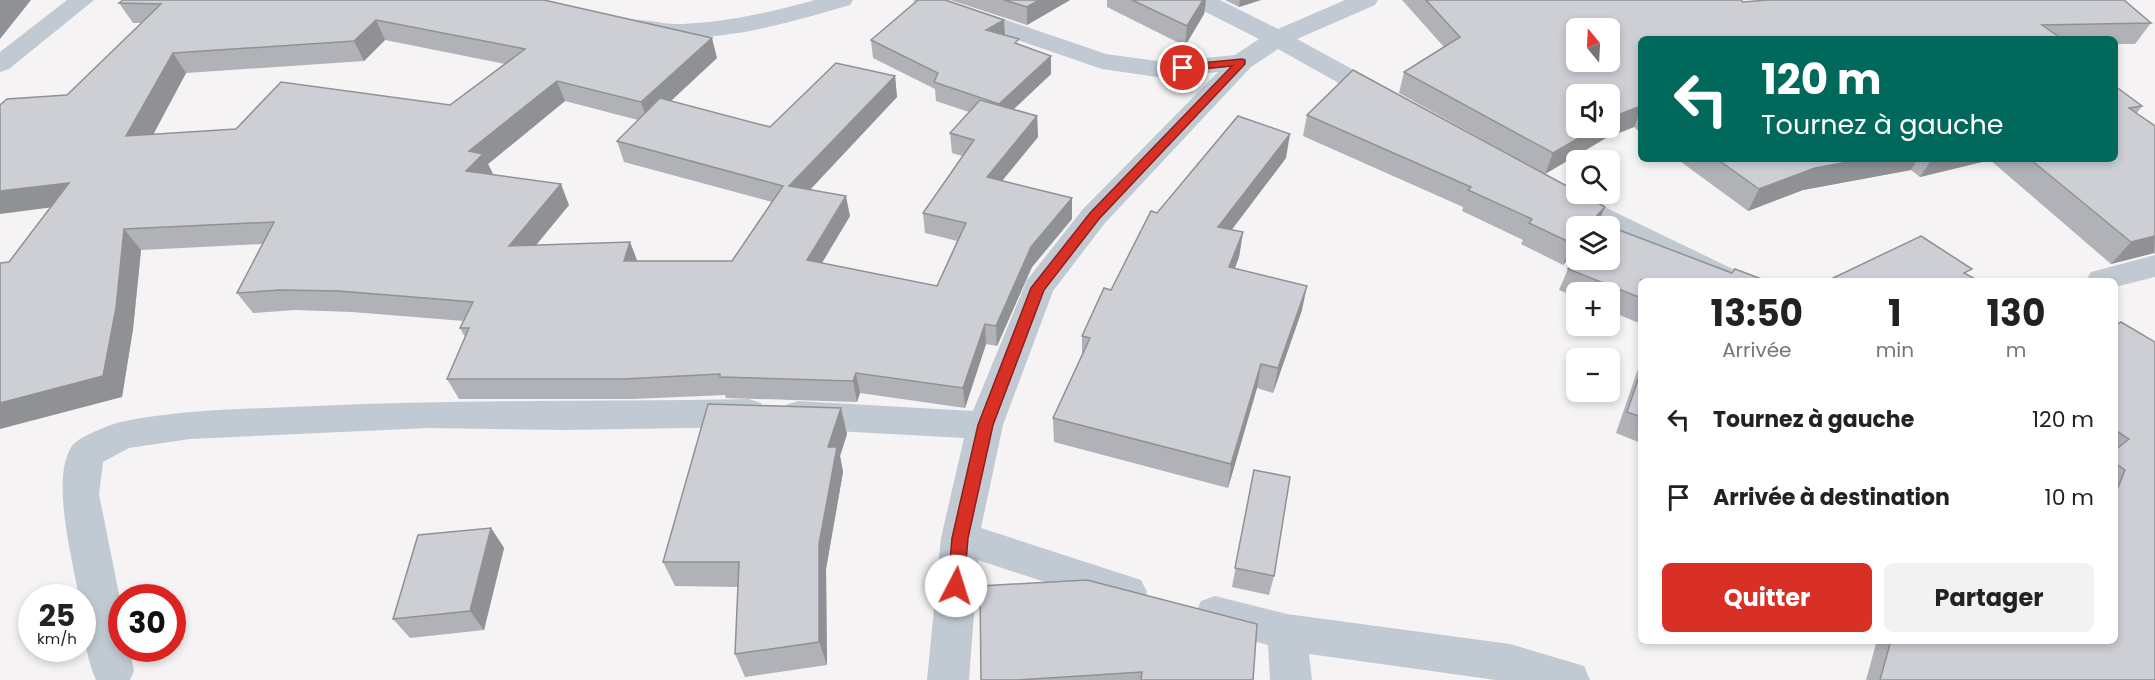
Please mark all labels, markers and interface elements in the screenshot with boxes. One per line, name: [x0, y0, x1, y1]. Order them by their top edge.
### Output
north arrow: [1566, 18, 1620, 72]
map controls: [1566, 18, 1620, 402]
pin: [1157, 42, 1208, 93]
text: 120 m: [1761, 50, 1882, 109]
icon: arrive: [1166, 51, 1199, 84]
icon: left: [1662, 60, 1740, 138]
button: sound: [1566, 84, 1620, 138]
text: Tournez à gauche: [1761, 106, 2003, 143]
button: search: [1566, 150, 1620, 204]
button: layers: [1566, 216, 1620, 270]
button: +: [1566, 282, 1620, 336]
text: 13:50: [1711, 288, 1803, 339]
text: 1: [1888, 288, 1902, 339]
text: 130: [1987, 288, 2045, 339]
text: Arrivée: [1722, 336, 1791, 364]
text: min: [1876, 336, 1914, 364]
text: m: [2006, 336, 2026, 364]
button: −: [1566, 348, 1620, 402]
icon: left: [1662, 403, 1695, 436]
text: Tournez à gauche: [1713, 404, 1914, 435]
text: 120 m: [2032, 404, 2094, 435]
icon: arrive: [1662, 481, 1695, 514]
text: Arrivée à destination: [1713, 482, 1950, 513]
text: 10 m: [2045, 482, 2094, 513]
position arrow: [924, 554, 988, 618]
button: Quitter: [1662, 563, 1872, 632]
button: Partager: [1884, 563, 2094, 632]
speed limit sign: 30: [108, 584, 186, 662]
text: 25: [39, 594, 75, 637]
text: km/h: [37, 628, 77, 649]

